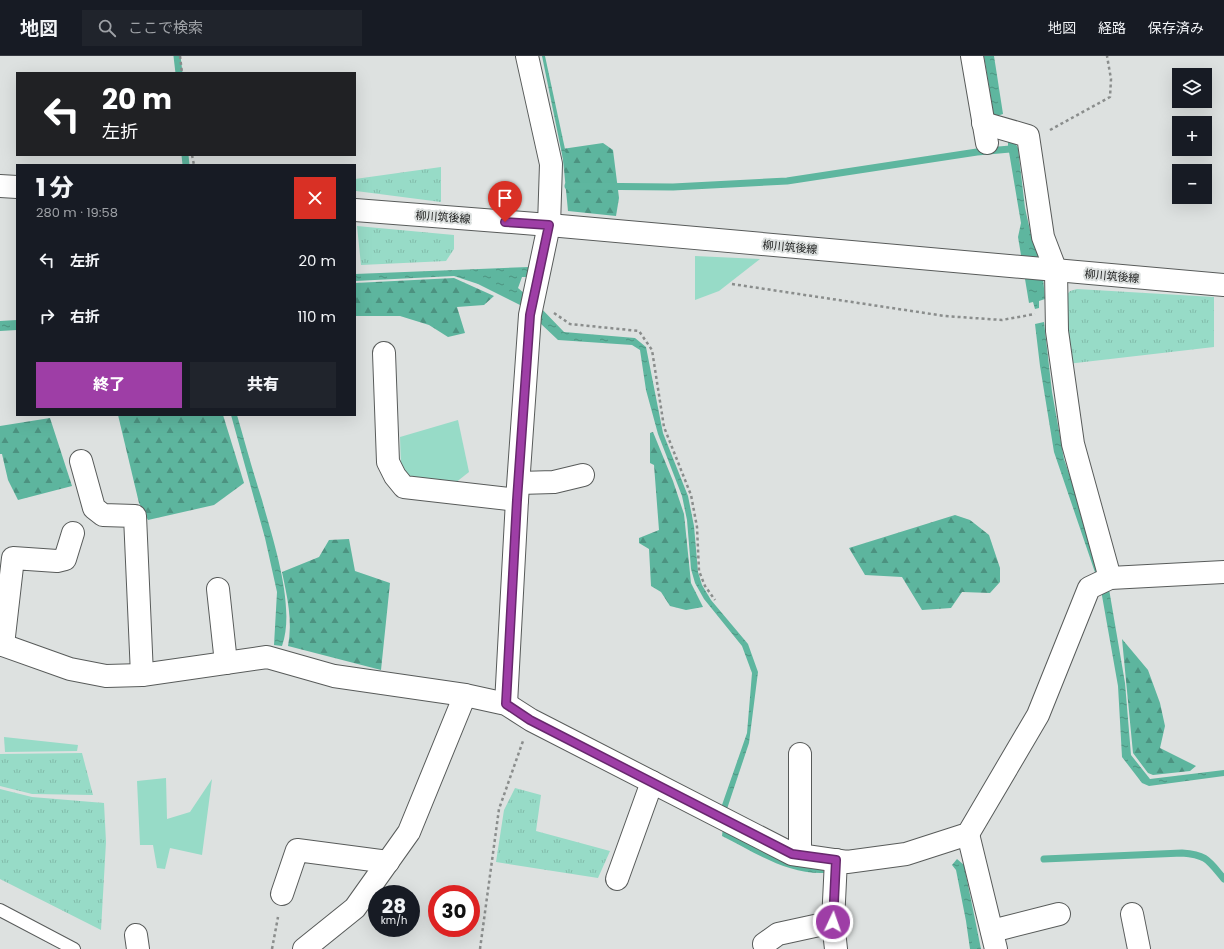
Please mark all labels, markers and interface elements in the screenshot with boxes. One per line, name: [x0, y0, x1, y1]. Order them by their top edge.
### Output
search box: [82, 10, 362, 46]
text: 地図: [20, 15, 58, 42]
icon: search: [96, 17, 118, 39]
text: ここで検索: [128, 17, 203, 38]
text: 地図: [1048, 18, 1076, 38]
text: 経路: [1098, 18, 1126, 38]
text: 保存済み: [1148, 18, 1204, 38]
map controls: [1172, 68, 1212, 204]
button: layers: [1172, 68, 1212, 108]
text: 20 m: [102, 80, 172, 119]
icon: left: [36, 88, 88, 140]
button: +: [1172, 116, 1212, 156]
text: 左折: [102, 119, 138, 144]
button: −: [1172, 164, 1212, 204]
text: 1 分: [36, 171, 74, 204]
button: close: [294, 177, 336, 219]
pin: [488, 181, 522, 222]
icon: arrive: [494, 187, 516, 209]
text: 280 m · 19:58: [36, 203, 118, 222]
street label: 柳川筑後線: [415, 207, 471, 227]
street label: 柳川筑後線: [762, 237, 818, 257]
icon: left: [36, 249, 58, 271]
text: 左折: [70, 250, 100, 271]
text: 20 m: [298, 250, 336, 271]
street label: 柳川筑後線: [1084, 266, 1140, 286]
icon: right: [36, 305, 58, 327]
text: 右折: [70, 306, 100, 327]
text: 110 m: [298, 306, 336, 327]
button: 終了: [36, 362, 182, 408]
button: 共有: [190, 362, 336, 408]
speed limit sign: 30: [428, 885, 480, 937]
text: 28: [382, 892, 406, 920]
position arrow: [812, 901, 854, 943]
text: km/h: [381, 913, 407, 928]

